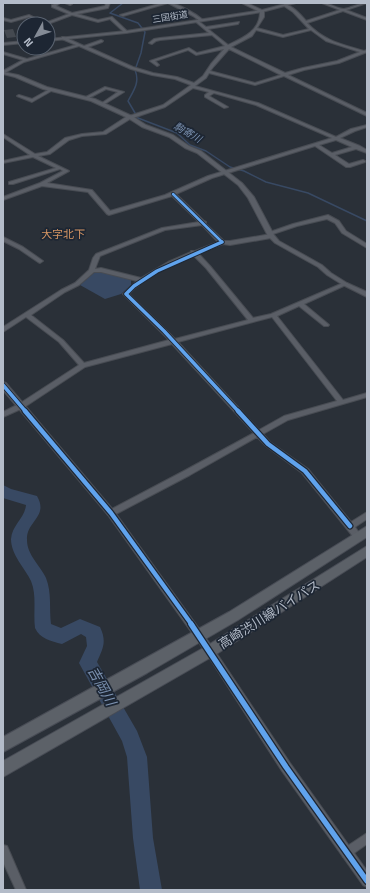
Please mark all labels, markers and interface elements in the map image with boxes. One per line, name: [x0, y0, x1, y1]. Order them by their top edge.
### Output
street label: 三国街道: [151, 7, 189, 26]
north arrow: [16, 16, 56, 56]
text: N: [20, 34, 37, 50]
water label: 駒寄川: [171, 118, 205, 147]
district label: 大字北下: [41, 226, 85, 242]
street label: 高崎渋川線バイパス: [214, 575, 324, 653]
water label: 吉岡川: [83, 662, 123, 711]

